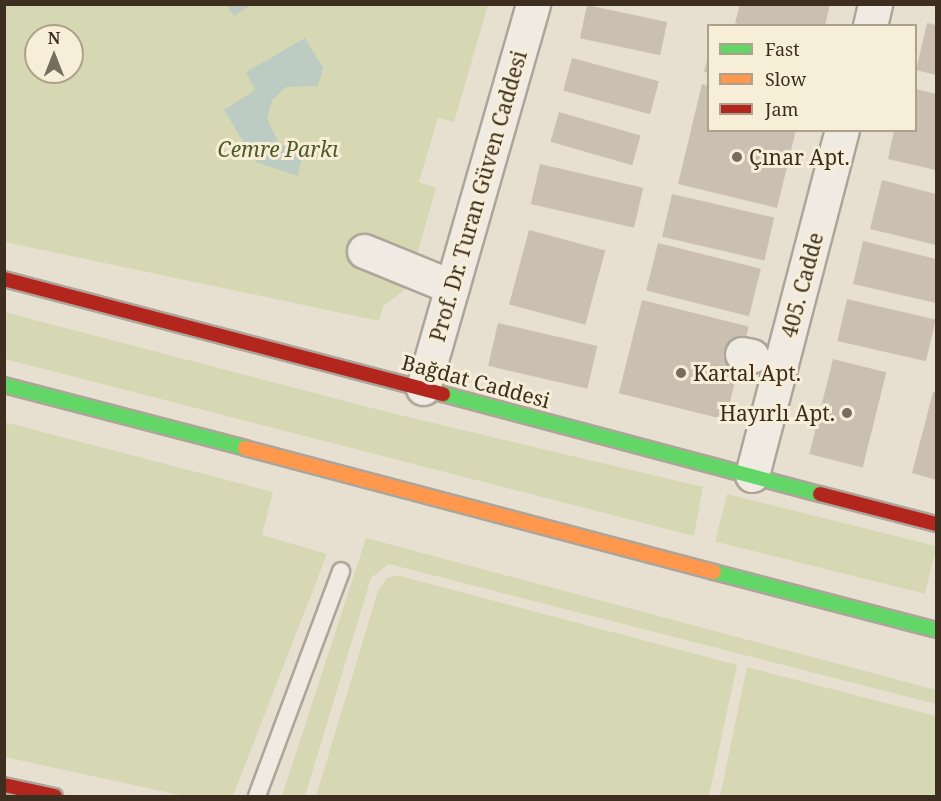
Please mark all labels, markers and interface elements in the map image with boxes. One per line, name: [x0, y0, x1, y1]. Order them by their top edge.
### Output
north arrow: [24, 24, 84, 84]
legend: [707, 24, 917, 132]
text: N: [48, 27, 60, 49]
text: Fast: [765, 37, 800, 61]
street label: Prof. Dr. Turan Güven Caddesi: [424, 48, 532, 344]
text: Slow: [765, 67, 806, 91]
text: Jam: [765, 97, 799, 121]
park label: Cemre Parkı: [218, 136, 338, 162]
place label: Çınar Apt.: [749, 144, 850, 170]
marker: Çınar Apt.: [730, 150, 744, 164]
street label: 405. Cadde: [776, 230, 828, 340]
street label: Bağdat Caddesi: [399, 349, 553, 413]
place label: Kartal Apt.: [693, 360, 801, 386]
marker: Kartal Apt.: [674, 366, 688, 380]
place label: Hayırlı Apt.: [719, 400, 835, 426]
marker: Hayırlı Apt.: [840, 406, 854, 420]

